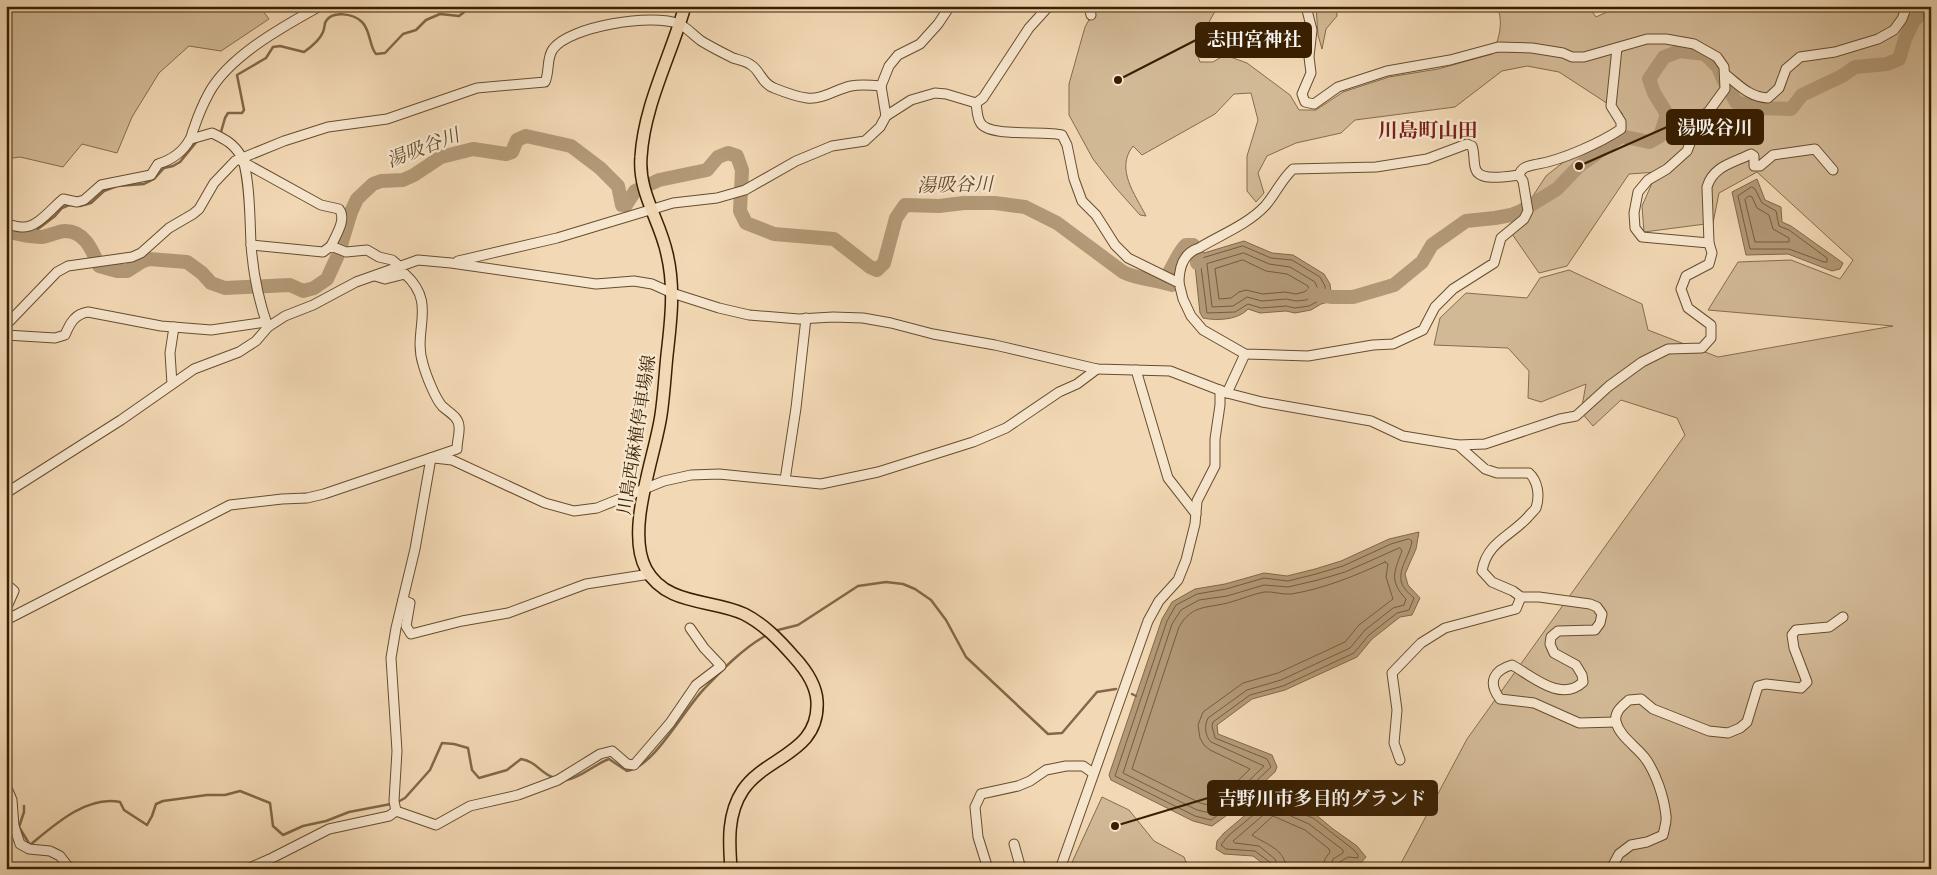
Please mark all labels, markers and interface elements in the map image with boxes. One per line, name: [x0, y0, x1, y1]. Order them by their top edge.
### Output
callout: 志田宮神社: [1196, 23, 1311, 57]
text: 志田宮神社: [1206, 27, 1302, 53]
callout: 湯吸谷川: [1667, 110, 1763, 144]
text: 湯吸谷川: [1677, 115, 1753, 141]
district label: 川島町山田: [1378, 117, 1478, 144]
water label: 湯吸谷川: [383, 122, 465, 174]
water label: 湯吸谷川: [917, 171, 995, 199]
street label: 川島西麻植停車場線: [612, 353, 662, 517]
callout: 吉野川市多目的グランド: [1208, 781, 1437, 815]
text: 吉野川市多目的グランド: [1217, 786, 1427, 812]

